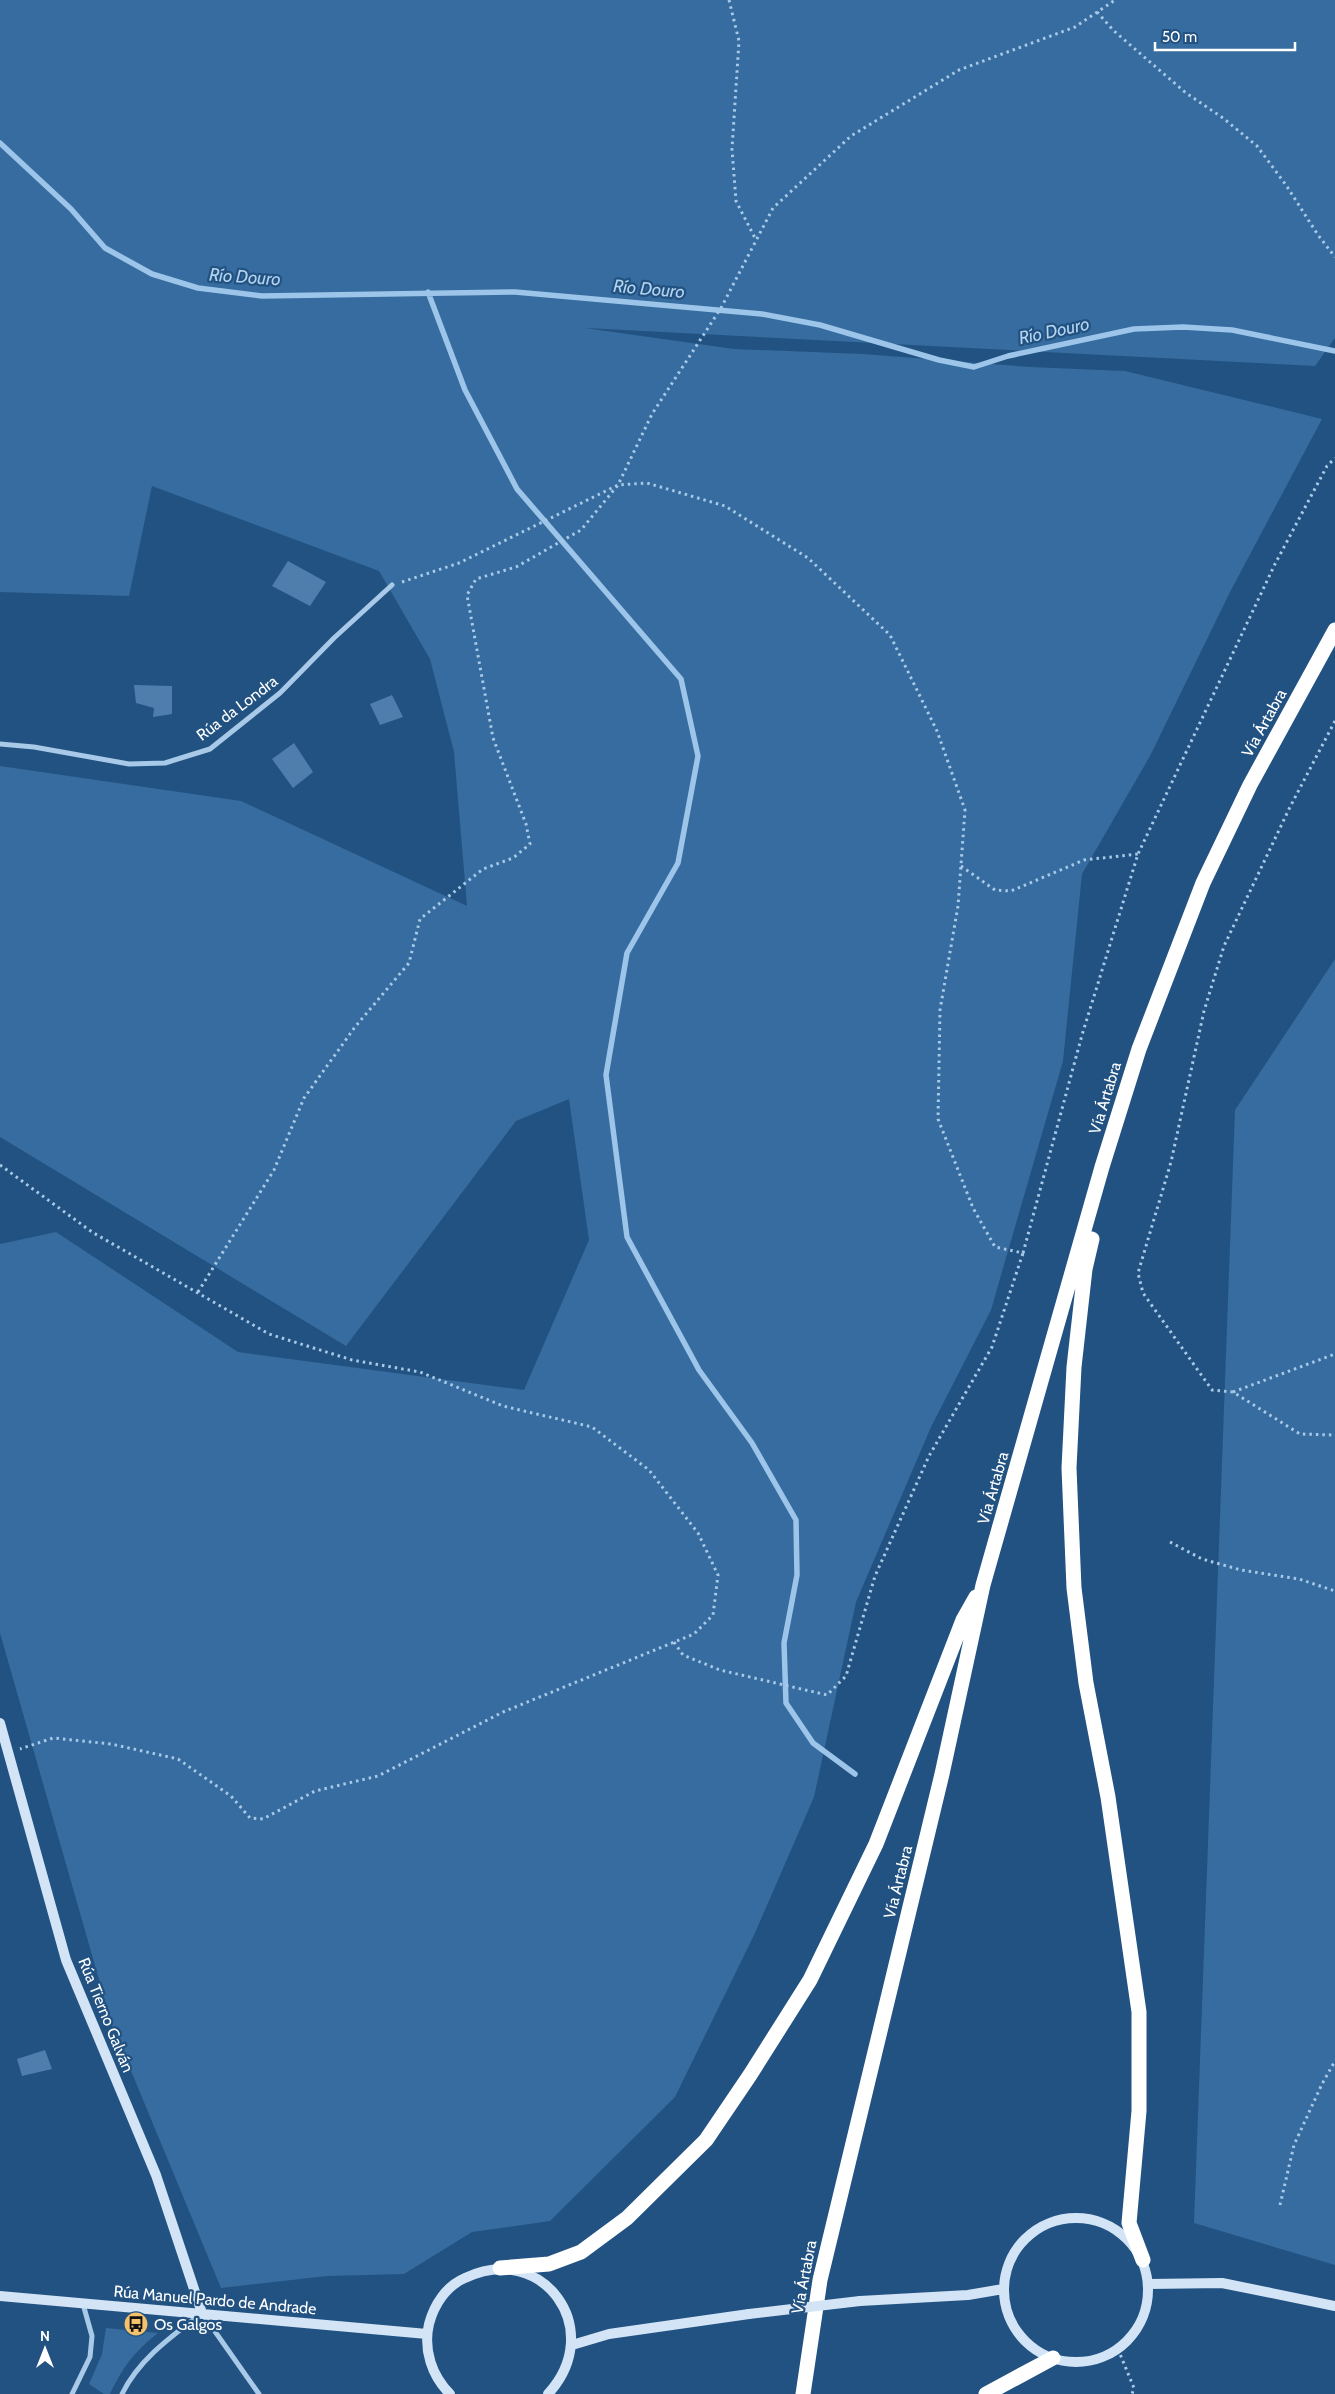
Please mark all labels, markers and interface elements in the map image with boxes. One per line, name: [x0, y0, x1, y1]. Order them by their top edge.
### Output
scale bar: [1155, 20, 1295, 52]
text: 50 m: [1162, 28, 1197, 46]
water label: Río Douro: [208, 264, 282, 290]
water label: Río Douro: [612, 275, 686, 303]
water label: Río Douro: [1017, 313, 1091, 349]
street label: Rúa da Londra: [193, 671, 281, 745]
street label: Vía Ártabra: [1238, 685, 1291, 760]
street label: Vía Ártabra: [1085, 1059, 1125, 1136]
street label: Vía Ártabra: [974, 1449, 1013, 1526]
street label: Vía Ártabra: [880, 1843, 916, 1921]
street label: Rúa Tierno Galván: [74, 1955, 138, 2075]
street label: Vía Ártabra: [788, 2238, 821, 2315]
street label: Rúa Manuel Pardo de Andrade: [113, 2282, 317, 2318]
bus stop icon: Os Galgos: [123, 2311, 149, 2337]
place label: Os Galgos: [154, 2315, 222, 2334]
north arrow: [20, 2324, 70, 2374]
text: N: [40, 2327, 50, 2345]

